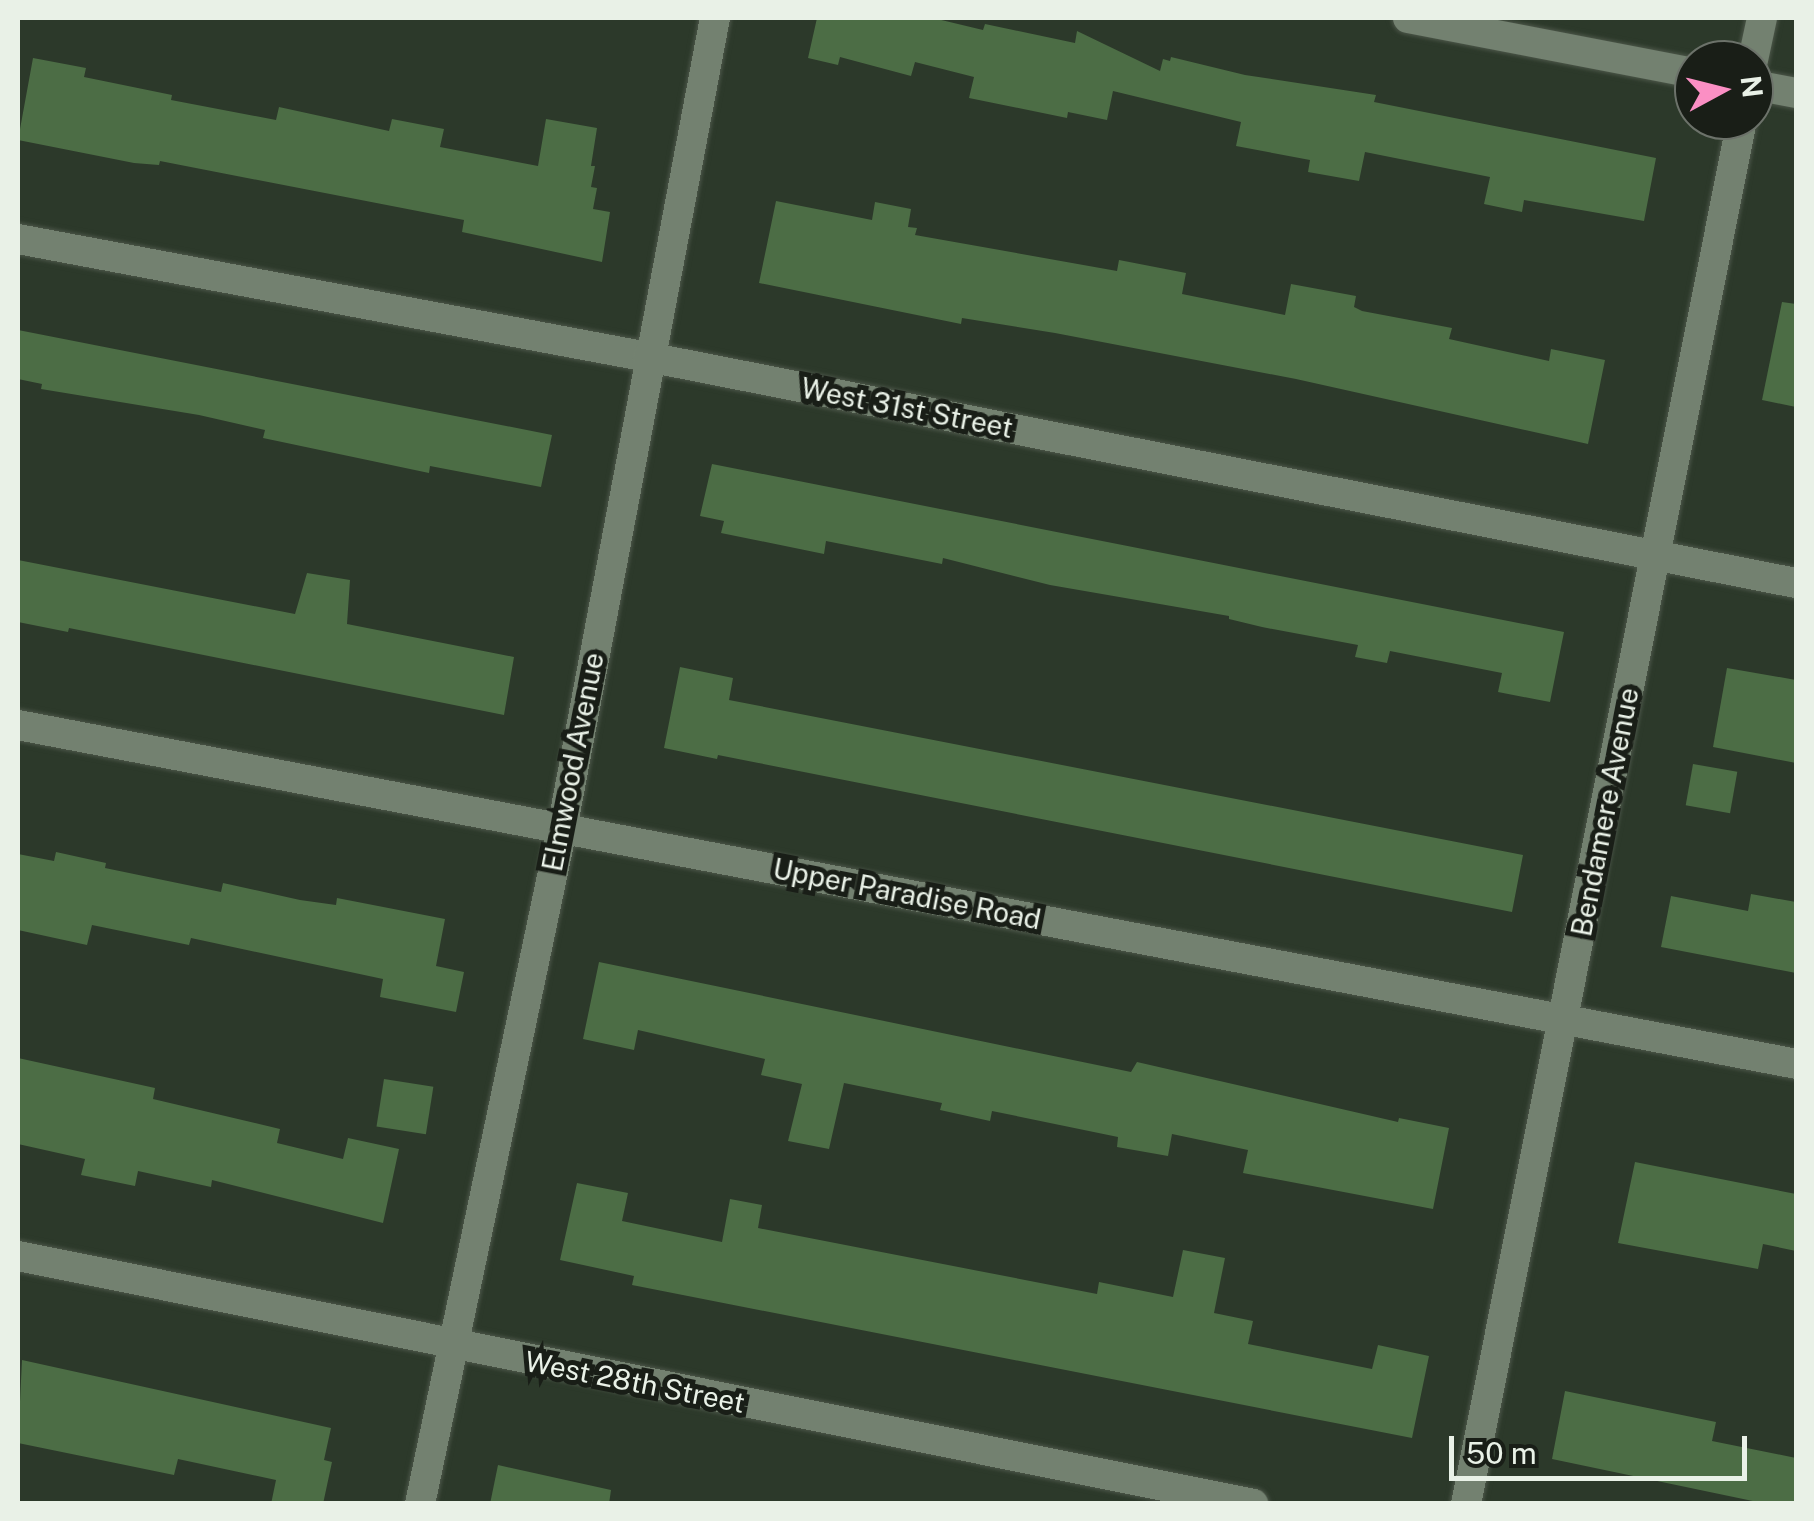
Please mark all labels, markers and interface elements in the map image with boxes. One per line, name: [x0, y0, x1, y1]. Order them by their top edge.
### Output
north arrow: [1674, 40, 1774, 140]
text: N: [1735, 74, 1770, 99]
street label: West 31st Street: [798, 371, 1016, 445]
street label: Elmwood Avenue: [535, 650, 611, 874]
street label: Bendamere Avenue: [1564, 685, 1646, 939]
street label: Upper Paradise Road: [770, 852, 1044, 936]
street label: West 28th Street: [522, 1344, 748, 1420]
scale bar: [1454, 1416, 1752, 1478]
text: 50 m: [1466, 1435, 1537, 1471]

